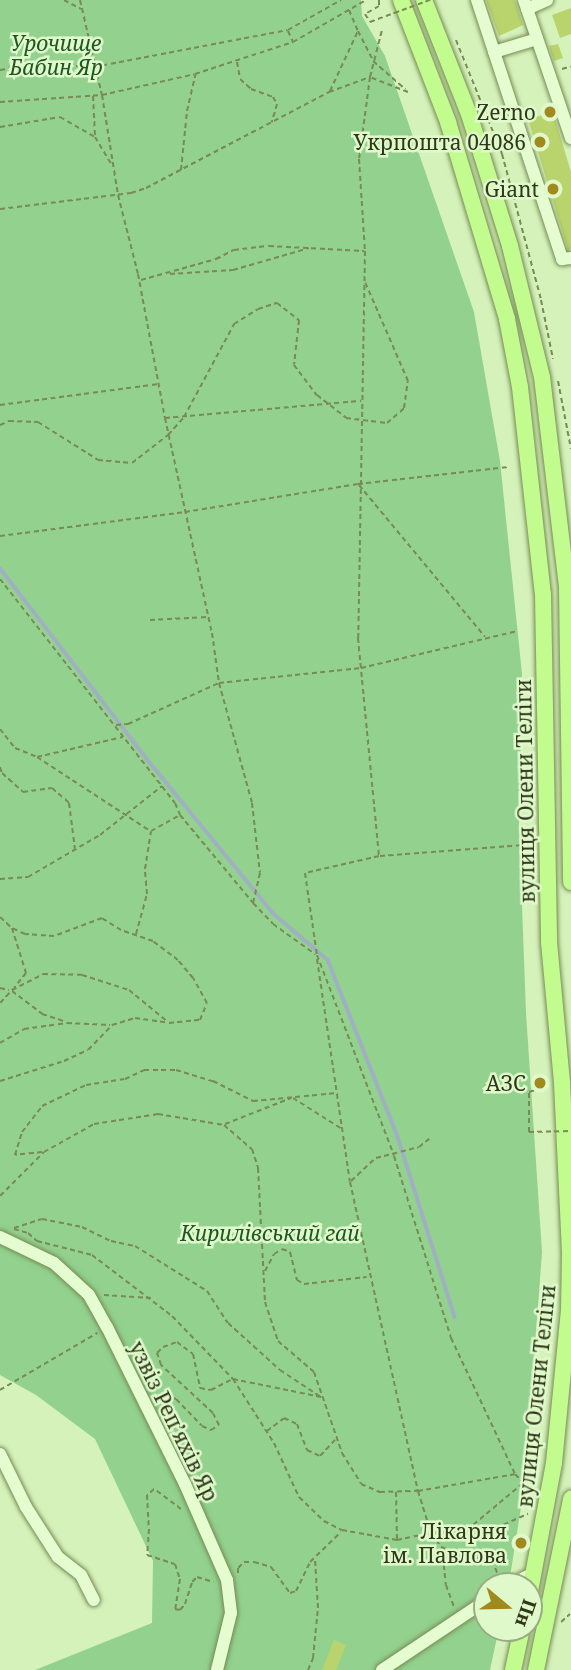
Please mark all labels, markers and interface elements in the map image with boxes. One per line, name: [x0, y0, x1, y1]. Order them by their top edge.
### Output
park label: Урочище Бабин Яр: [9, 30, 103, 80]
place label: Zerno: [477, 99, 536, 125]
marker: Zerno: [542, 104, 558, 120]
place label: Укрпошта 04086: [354, 129, 526, 155]
marker: Укрпошта 04086: [532, 134, 548, 150]
place label: Giant: [485, 176, 539, 202]
marker: Giant: [545, 181, 561, 197]
street label: вулиця Олени Теліги: [510, 679, 540, 903]
place label: АЗС: [486, 1070, 526, 1096]
marker: АЗС: [532, 1075, 548, 1091]
park label: Кирилівський гай: [180, 1220, 360, 1246]
street label: вулиця Олени Теліги: [512, 1283, 560, 1509]
street label: узвіз Репʼяхів Яр: [124, 1337, 224, 1505]
place label: Лікарня ім. Павлова: [383, 1518, 507, 1568]
marker: Лікарня ім. Павлова: [513, 1535, 529, 1551]
north arrow: [473, 1572, 543, 1642]
text: Пн: [509, 1596, 543, 1631]

